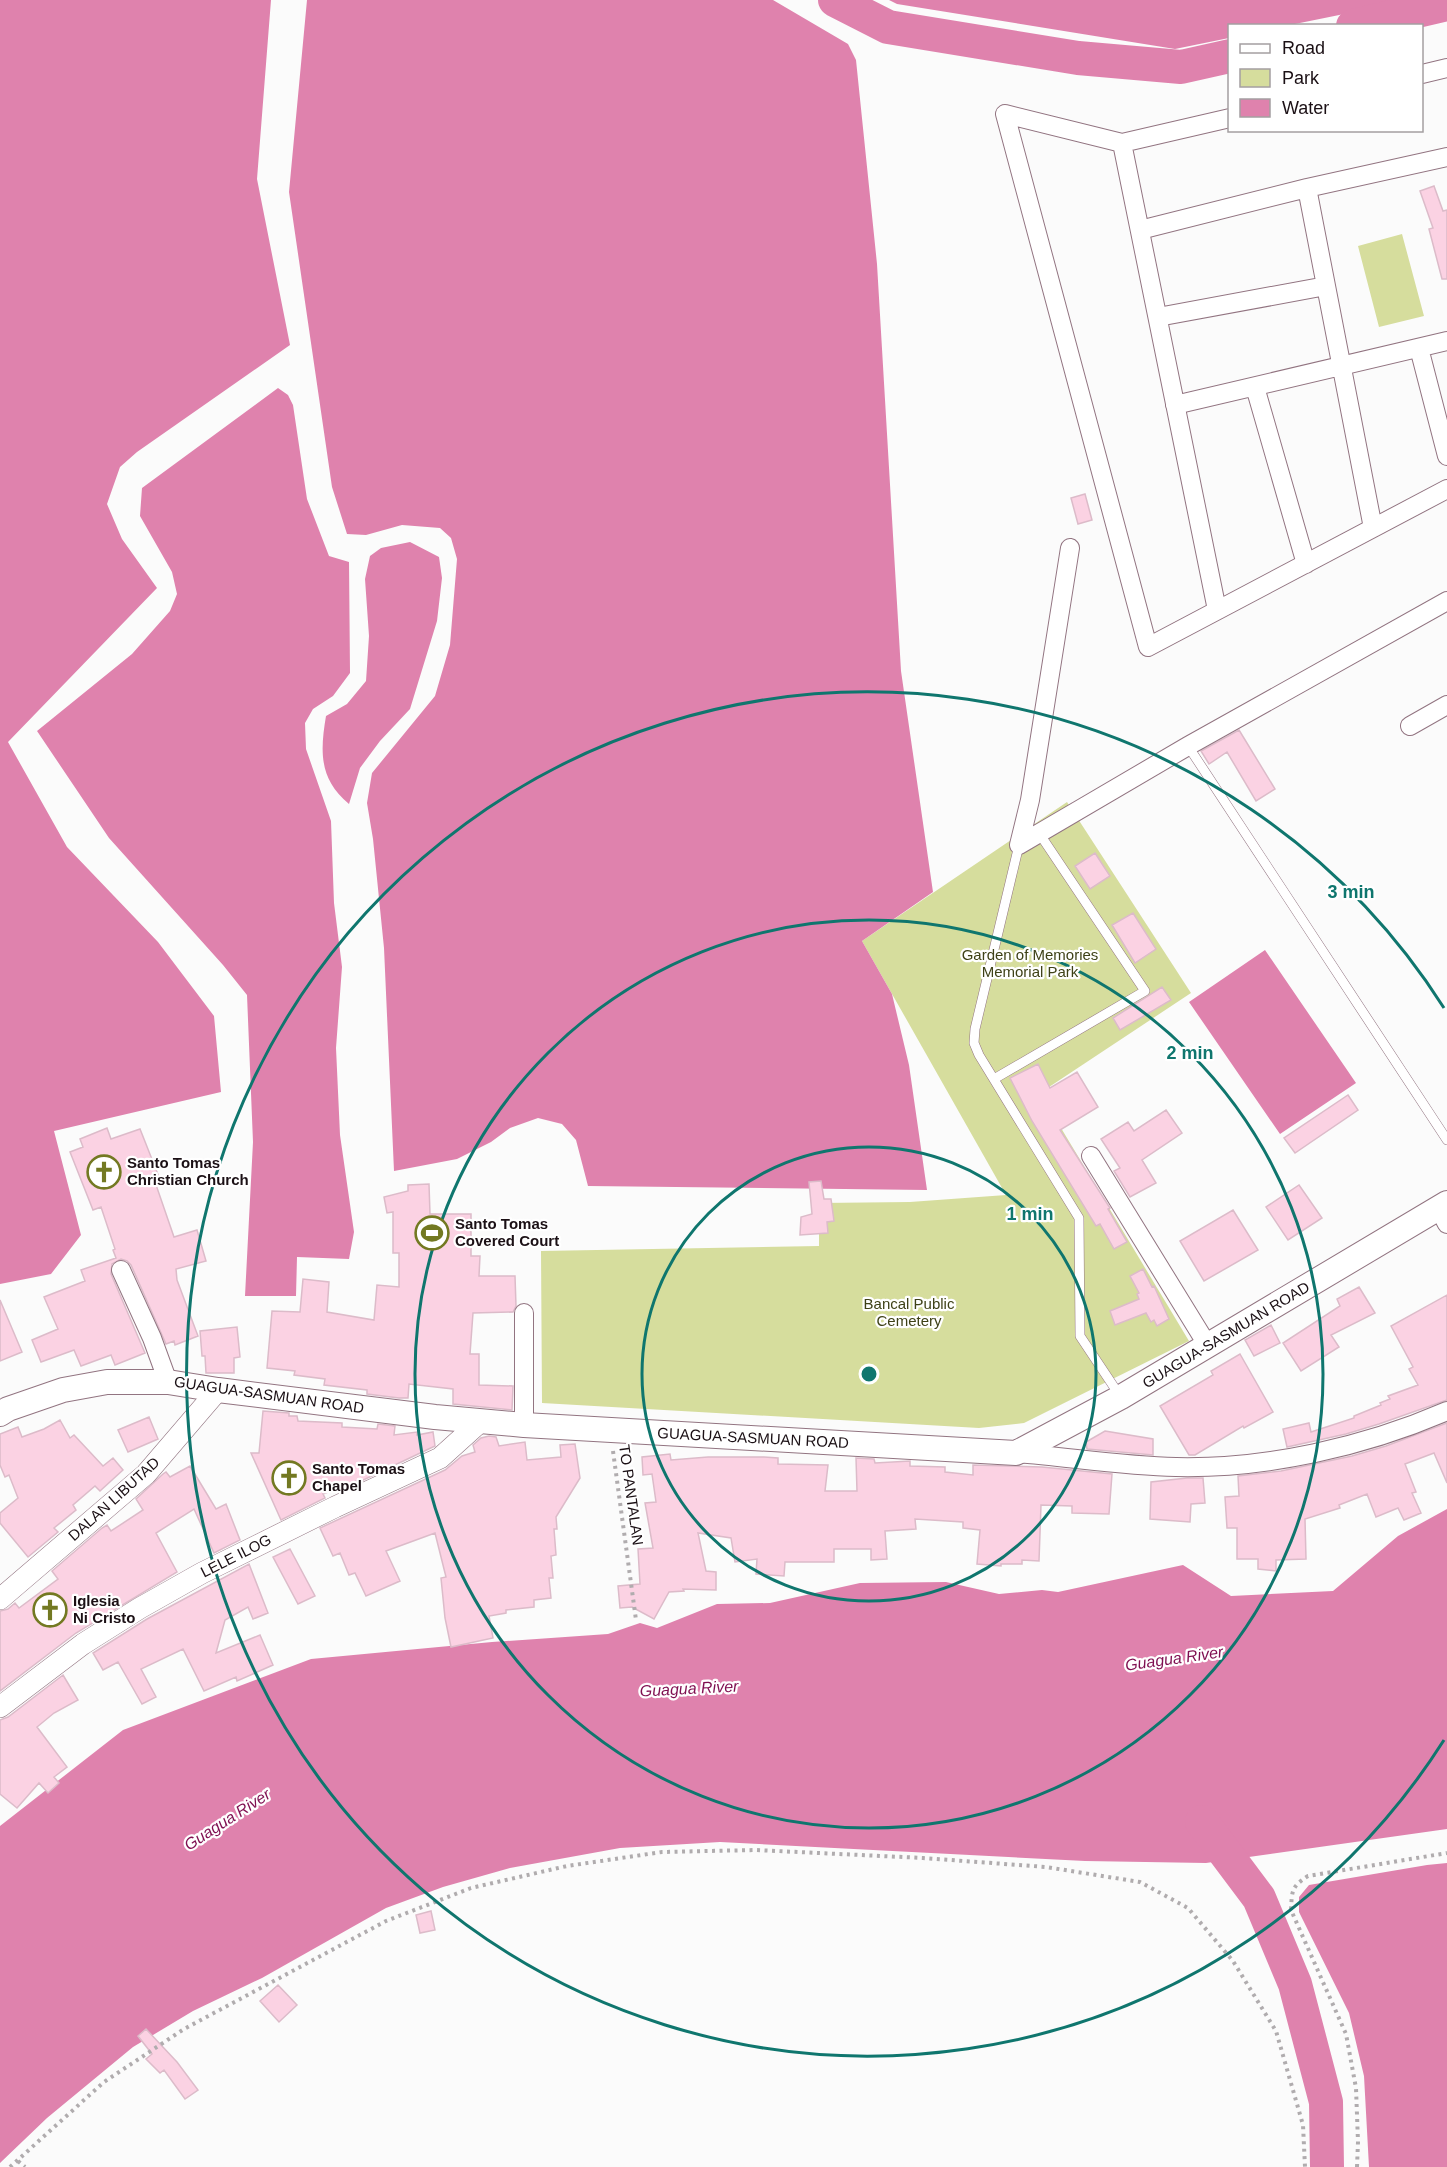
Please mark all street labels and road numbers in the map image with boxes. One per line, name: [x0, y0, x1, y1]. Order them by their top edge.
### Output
street label: GUAGUA-SASMUAN ROAD: [1139, 1278, 1312, 1391]
street label: GUAGUA-SASMUAN ROAD: [173, 1373, 365, 1416]
street label: GUAGUA-SASMUAN ROAD: [657, 1424, 849, 1451]
street label: TO PANTALAN: [616, 1443, 647, 1546]
street label: DALAN LIBUTAD: [65, 1453, 163, 1544]
street label: LELE ILOG: [198, 1531, 274, 1581]

